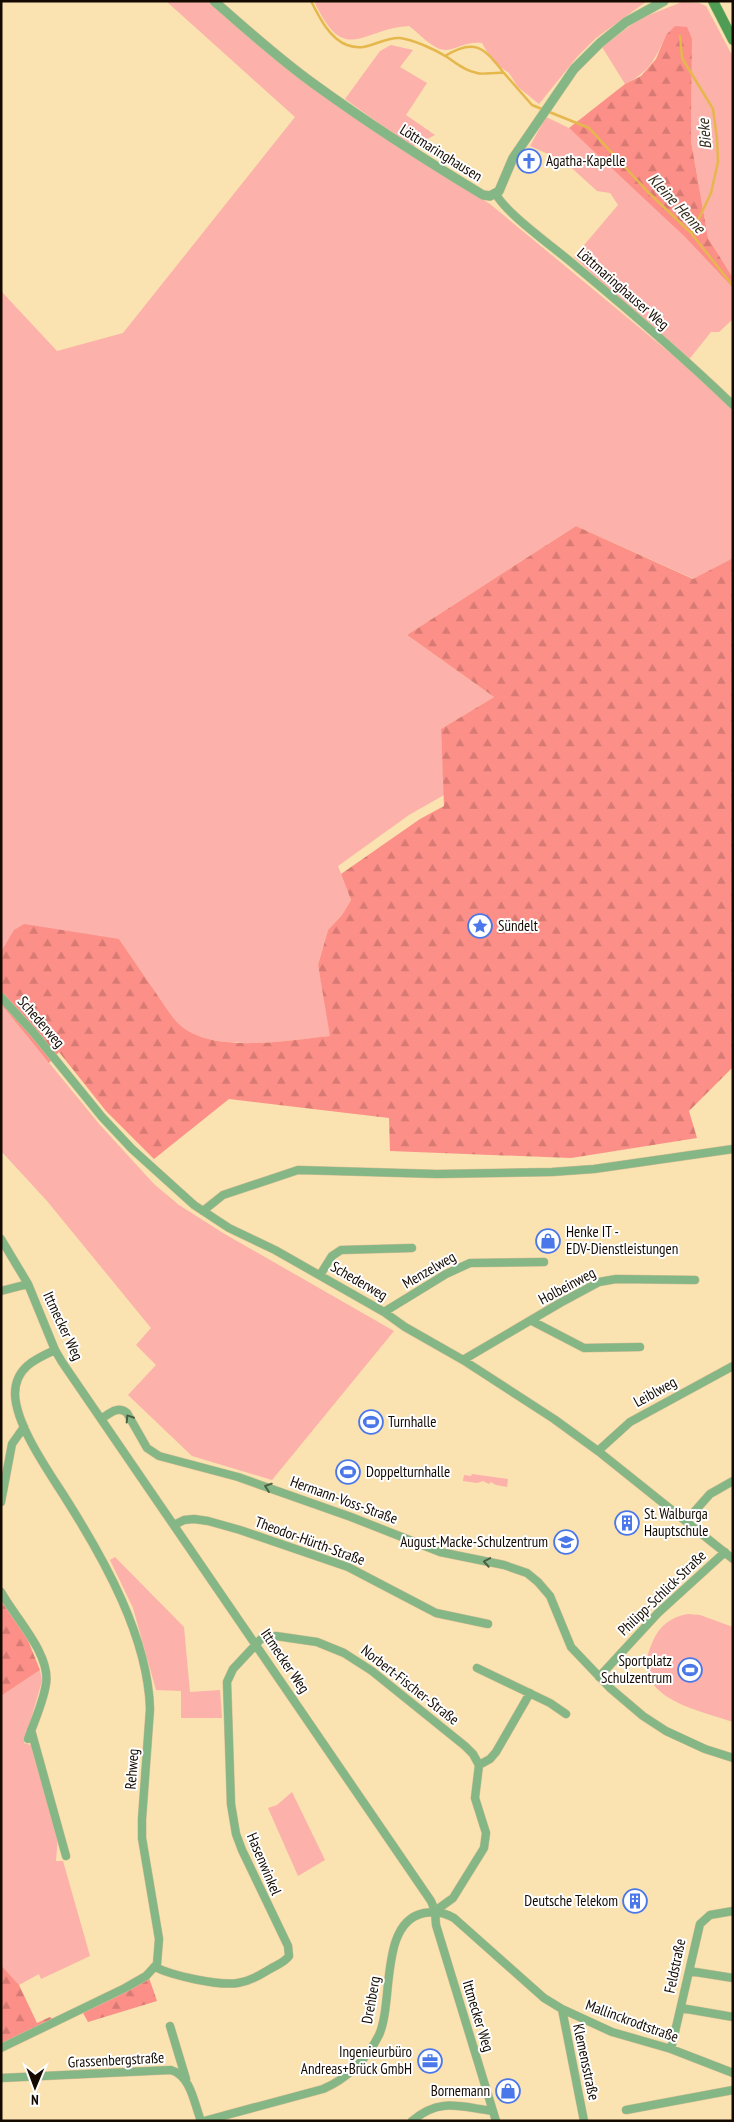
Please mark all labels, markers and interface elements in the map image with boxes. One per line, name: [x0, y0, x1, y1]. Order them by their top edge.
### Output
water label: Bieke: [693, 117, 715, 150]
street label: Löttmaringhausen: [397, 120, 486, 185]
church icon: Agatha-Kapelle: [516, 148, 542, 174]
place label: Agatha-Kapelle: [546, 151, 626, 170]
water label: Kleine Henne: [644, 169, 711, 238]
street label: Löttmaringhauser Weg: [573, 243, 673, 334]
place icon: Sündelt: [467, 913, 493, 939]
place label: Sündelt: [498, 916, 538, 935]
street label: Schederweg: [14, 992, 69, 1052]
place label: Henke IT - EDV-Dienstleistungen: [566, 1222, 678, 1258]
shop icon: Henke IT - EDV-Dienstleistungen: [535, 1228, 561, 1254]
street label: Menzelweg: [399, 1247, 459, 1292]
street label: Schederweg: [327, 1257, 391, 1304]
street label: Holbeinweg: [535, 1263, 599, 1308]
street label: Ittmecker Weg: [39, 1288, 88, 1363]
street label: Leiblweg: [630, 1372, 680, 1411]
sports icon: Turnhalle: [358, 1409, 384, 1435]
place label: Turnhalle: [388, 1412, 436, 1431]
one-way arrow: [126, 1414, 135, 1424]
sports icon: Doppelturnhalle: [335, 1459, 361, 1485]
place label: Doppelturnhalle: [366, 1462, 450, 1481]
street label: Hermann-Voss-Straße: [288, 1471, 400, 1528]
one-way arrow: [264, 1483, 272, 1493]
place label: St. Walburga Hauptschule: [644, 1504, 708, 1540]
building icon: St. Walburga Hauptschule: [614, 1510, 640, 1536]
street label: Theodor-Hürth-Straße: [253, 1512, 368, 1569]
school or university icon: August-Macke-Schulzentrum: [553, 1529, 579, 1555]
place label: August-Macke-Schulzentrum: [400, 1532, 548, 1551]
street label: Philipp-Schlick-Straße: [614, 1546, 710, 1639]
one-way arrow: [483, 1558, 492, 1568]
street label: Ittmecker Weg: [257, 1625, 314, 1697]
street label: Norbert-Fischer-Straße: [357, 1640, 463, 1729]
place label: Sportplatz Schulzentrum: [601, 1651, 672, 1687]
sports icon: Sportplatz Schulzentrum: [677, 1657, 703, 1683]
street label: Rehweg: [121, 1748, 142, 1790]
street label: Hasenwinkel: [243, 1830, 286, 1898]
building icon: Deutsche Telekom: [622, 1888, 648, 1914]
place label: Deutsche Telekom: [524, 1891, 618, 1910]
street label: Feldstraße: [659, 1937, 690, 1995]
street label: Drehberg: [357, 1975, 384, 2025]
street label: Ittmecker Weg: [459, 1978, 498, 2054]
street label: Mallinckrodtstraße: [583, 1995, 681, 2046]
street label: Klemensstraße: [569, 2022, 604, 2102]
place label: Ingenieurbüro Andreas+Brück GmbH: [301, 2042, 412, 2078]
street label: Grassenbergstraße: [67, 2047, 165, 2072]
office icon: Ingenieurbüro Andreas+Brück GmbH: [417, 2048, 443, 2074]
north arrow: [10, 2062, 60, 2112]
shop icon: Bornemann: [495, 2078, 521, 2104]
place label: Bornemann: [431, 2081, 490, 2100]
text: N: [31, 2091, 39, 2109]

